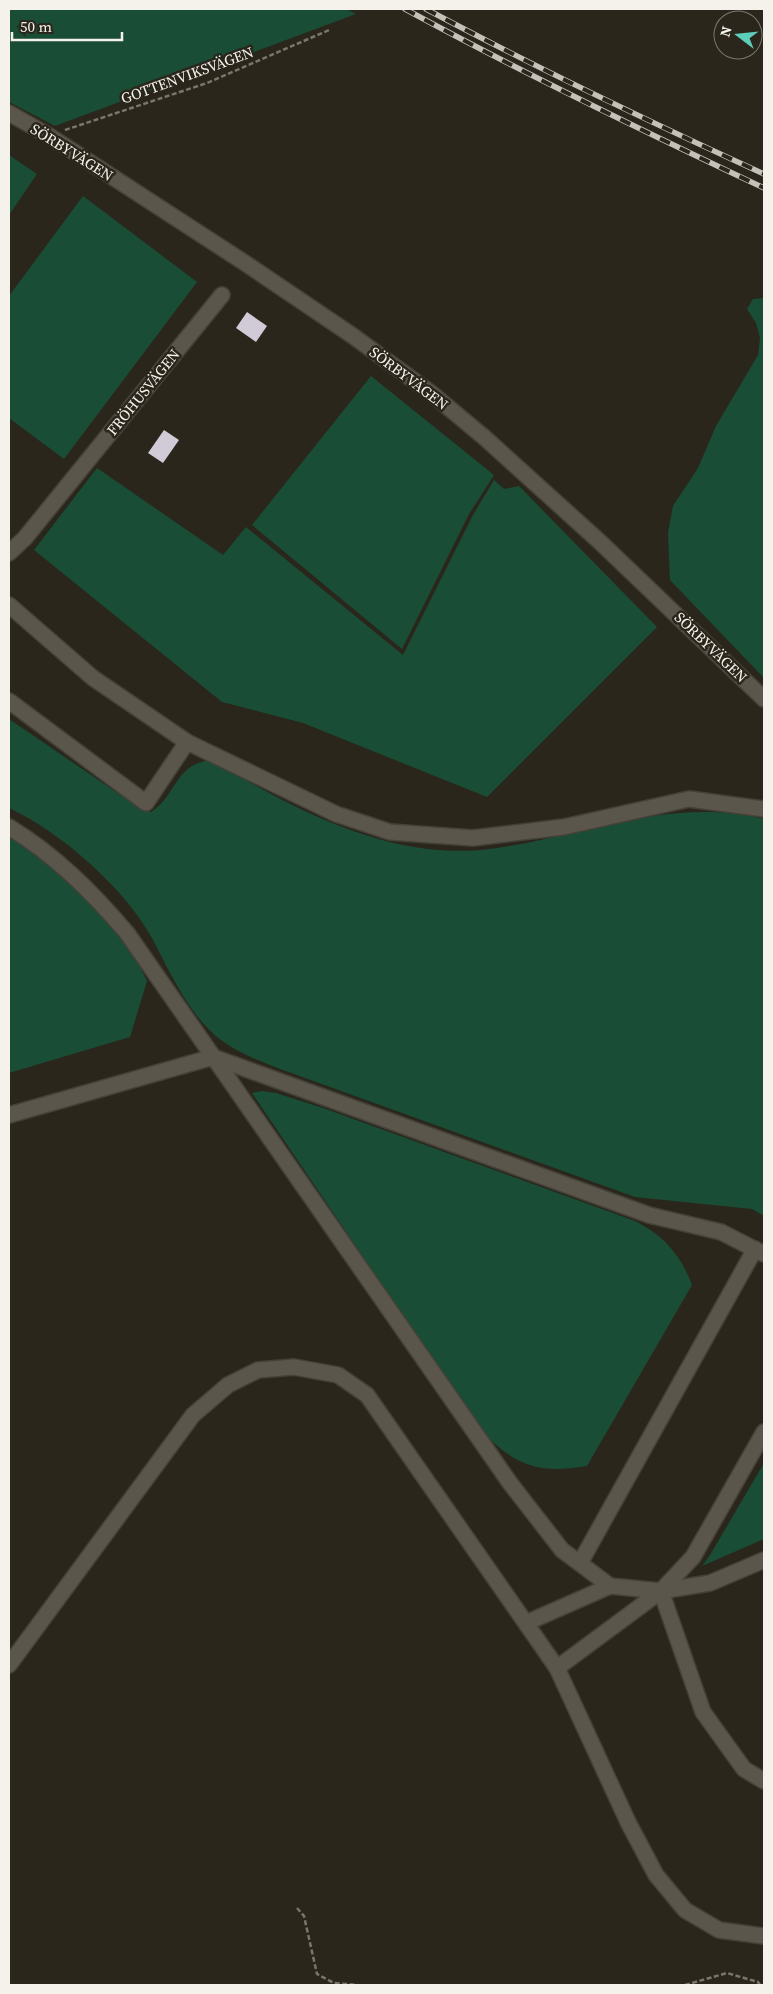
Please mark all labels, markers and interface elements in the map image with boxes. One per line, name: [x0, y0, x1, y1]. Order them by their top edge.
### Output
scale bar: [12, 10, 122, 42]
north arrow: [713, 10, 763, 60]
text: 50 m: [20, 16, 52, 37]
text: N: [714, 24, 737, 39]
street label: GOTTENVIKSVÄGEN: [118, 41, 256, 109]
street label: SÖRBYVÄGEN: [27, 118, 117, 186]
street label: SÖRBYVÄGEN: [365, 341, 453, 415]
street label: FRÖHUSVÄGEN: [102, 344, 184, 440]
street label: SÖRBYVÄGEN: [670, 607, 752, 687]

